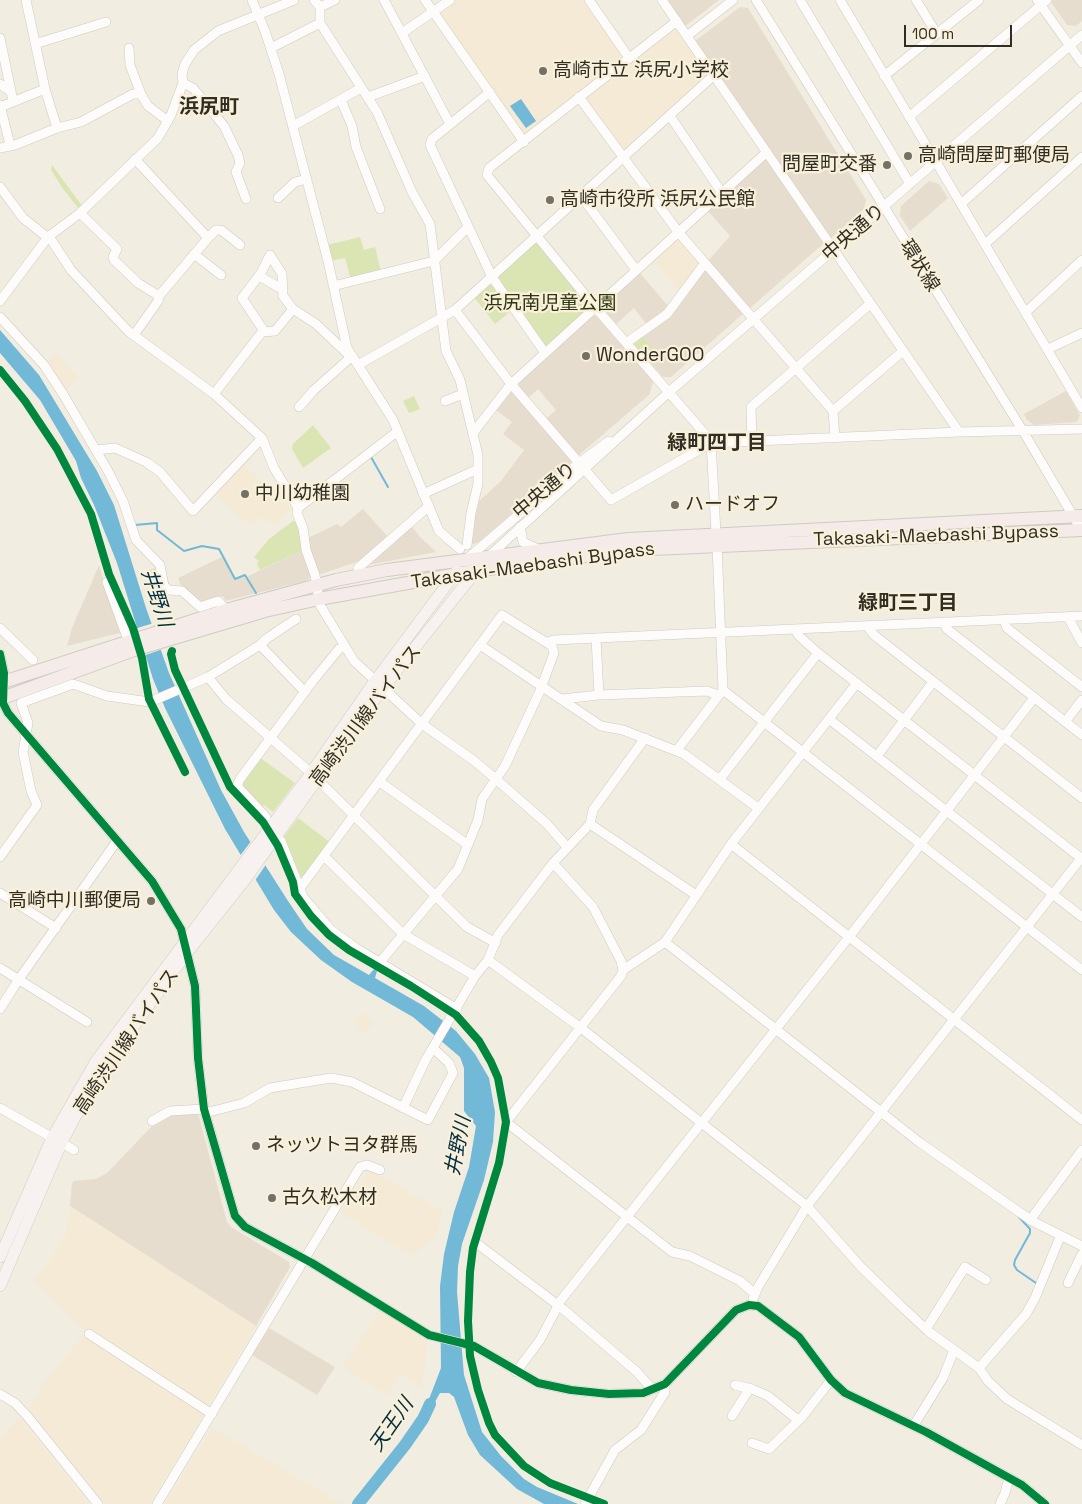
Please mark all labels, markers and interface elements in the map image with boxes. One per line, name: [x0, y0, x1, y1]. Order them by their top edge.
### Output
scale bar: [907, 15, 1014, 47]
text: 100 m: [912, 24, 954, 43]
place label: 高崎市立 浜尻小学校: [553, 60, 729, 82]
marker: 高崎市立 浜尻小学校: [537, 65, 549, 77]
district label: 浜尻町: [179, 96, 239, 120]
place label: 高崎問屋町郵便局: [918, 145, 1070, 167]
marker: 高崎問屋町郵便局: [902, 150, 914, 162]
place label: 問屋町交番: [782, 154, 877, 176]
marker: 問屋町交番: [881, 159, 893, 171]
place label: 高崎市役所 浜尻公民館: [560, 189, 755, 211]
marker: 高崎市役所 浜尻公民館: [544, 194, 556, 206]
street label: 中央通り: [818, 199, 890, 267]
street label: 環状線: [894, 236, 944, 296]
park label: 浜尻南児童公園: [484, 293, 616, 315]
place label: WonderGOO: [596, 345, 704, 367]
marker: WonderGOO: [580, 350, 592, 362]
district label: 緑町四丁目: [667, 432, 767, 456]
street label: 中央通り: [509, 458, 581, 524]
place label: 中川幼稚園: [255, 483, 350, 505]
marker: 中川幼稚園: [239, 488, 251, 500]
place label: ハードオフ: [685, 494, 780, 516]
marker: ハードオフ: [669, 499, 681, 511]
street label: Takasaki-Maebashi Bypass: [813, 520, 1059, 552]
street label: Takasaki-Maebashi Bypass: [410, 538, 656, 594]
water label: 井野川: [135, 566, 177, 630]
district label: 緑町三丁目: [858, 592, 958, 616]
street label: 高崎渋川線バイパス: [305, 641, 427, 791]
place label: 高崎中川郵便局: [8, 890, 141, 912]
marker: 高崎中川郵便局: [145, 895, 157, 907]
street label: 高崎渋川線バイパス: [70, 965, 184, 1119]
water label: 井野川: [441, 1114, 477, 1178]
place label: ネッツトヨタ群馬: [266, 1135, 418, 1157]
marker: ネッツトヨタ群馬: [250, 1140, 262, 1152]
place label: 古久松木材: [282, 1187, 377, 1209]
marker: 古久松木材: [266, 1192, 278, 1204]
water label: 天王川: [365, 1394, 419, 1456]

